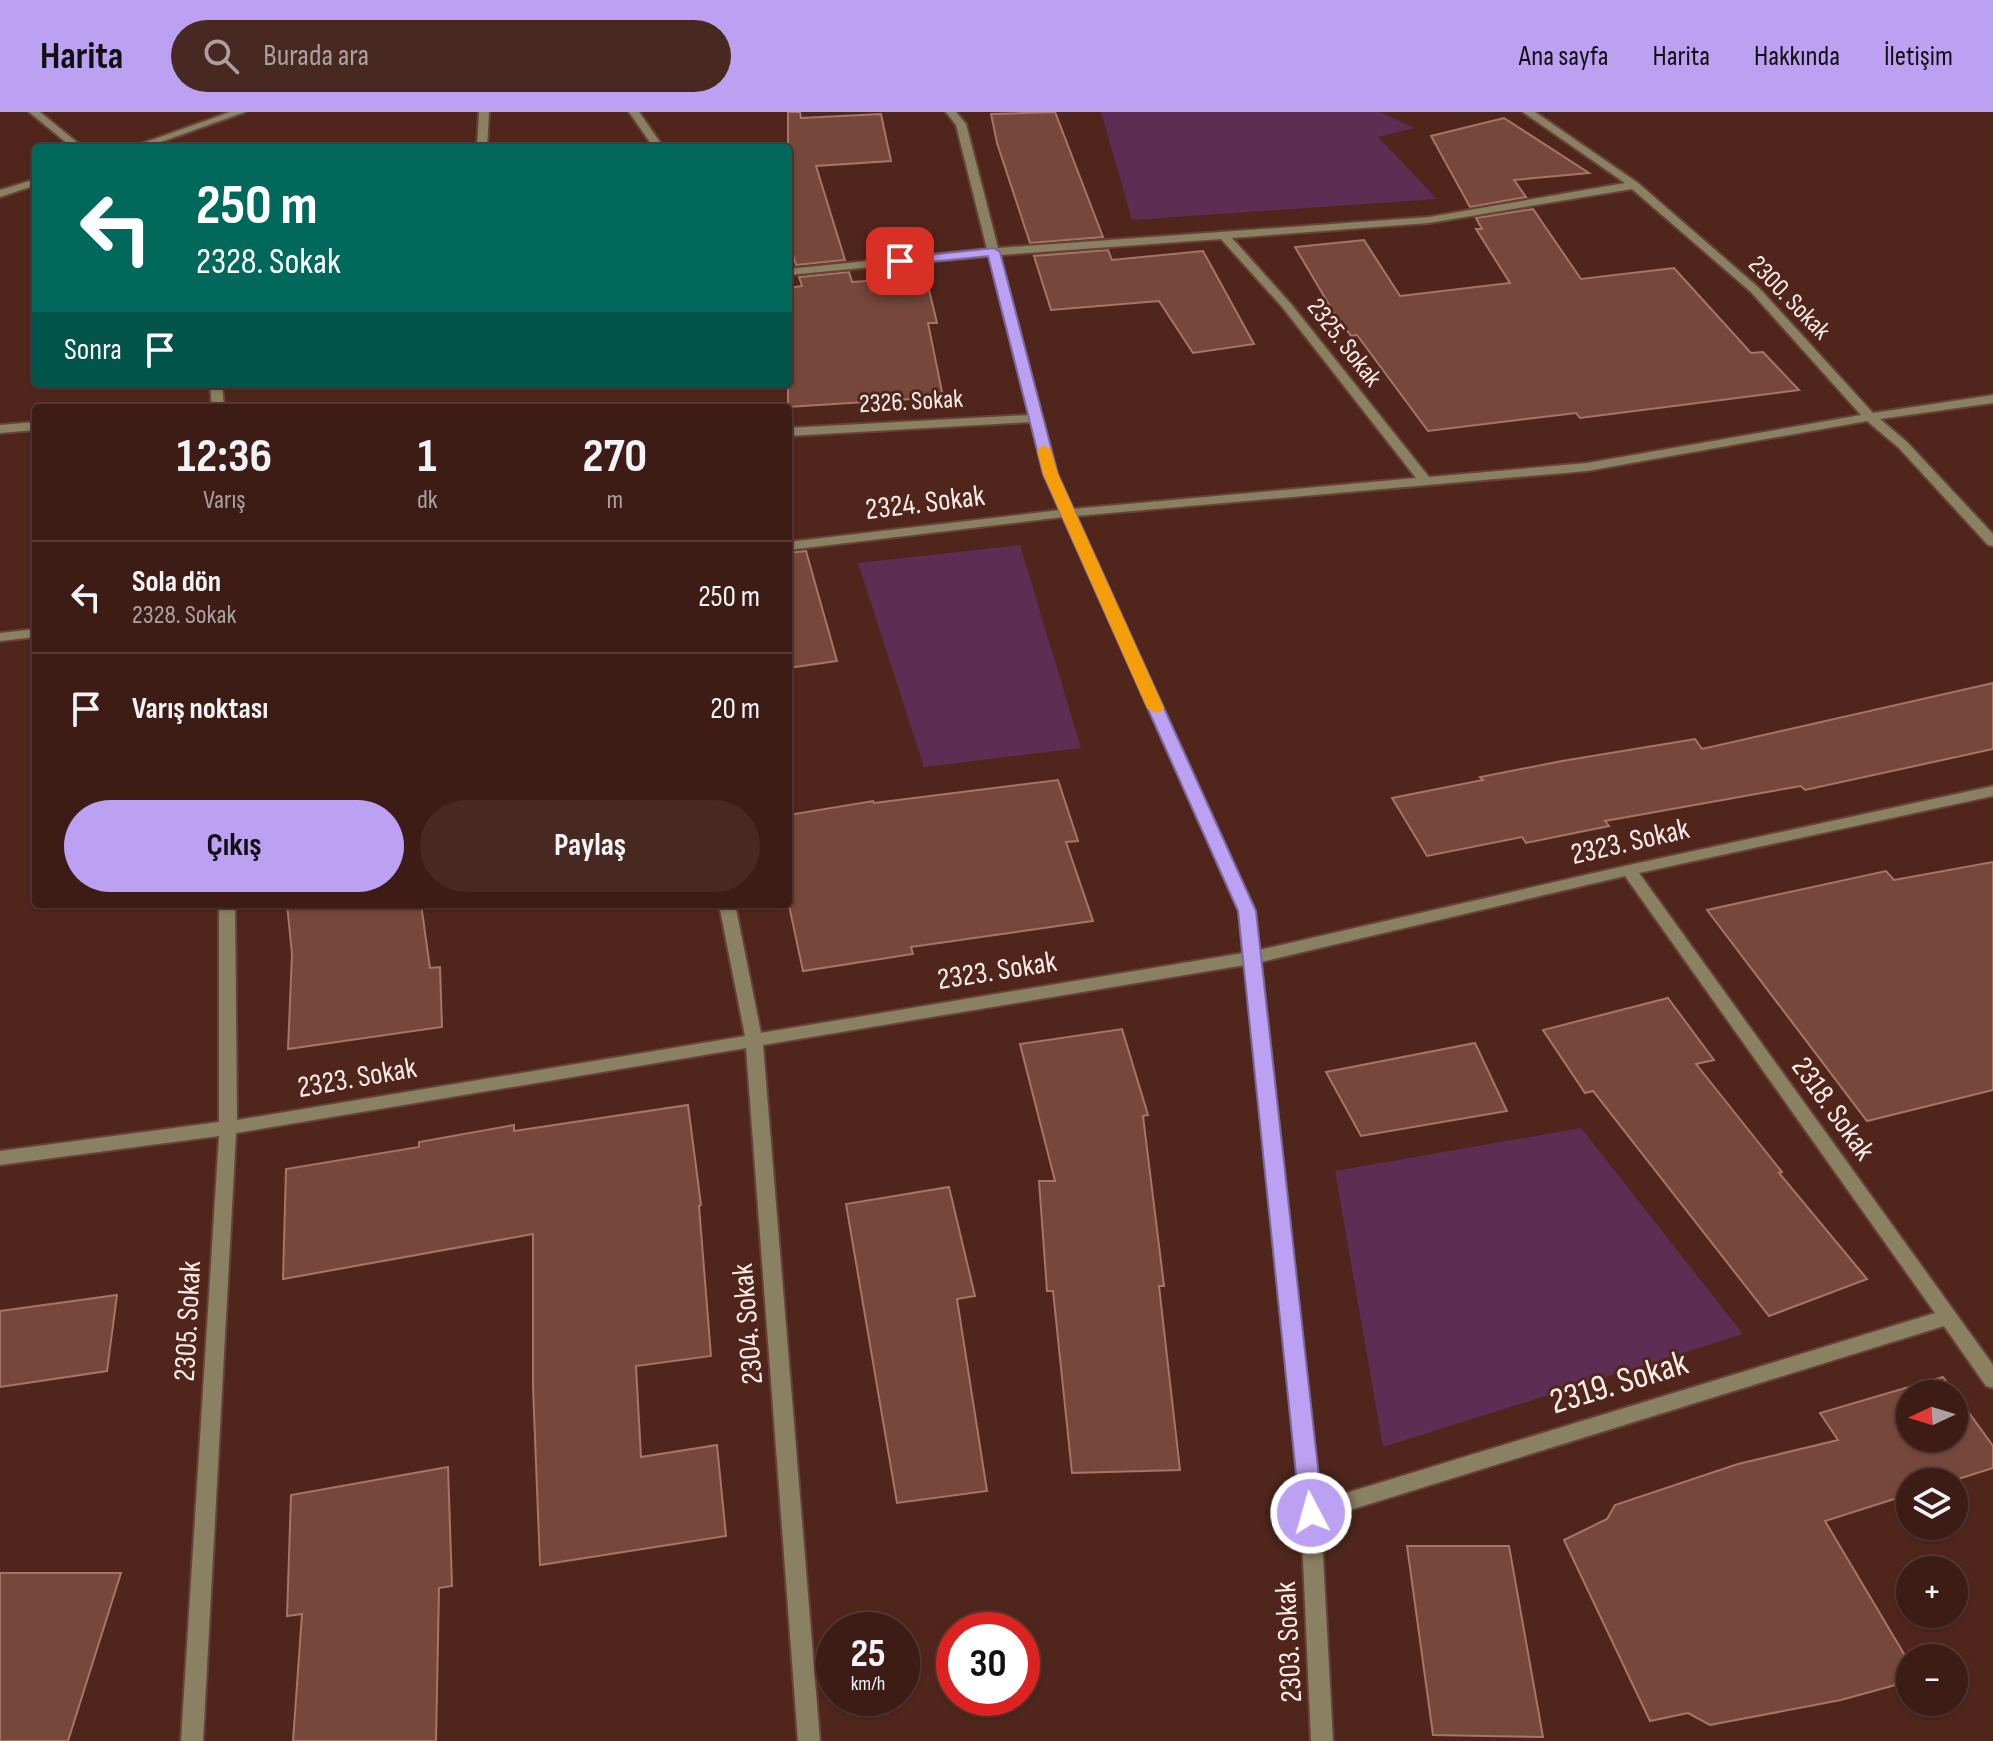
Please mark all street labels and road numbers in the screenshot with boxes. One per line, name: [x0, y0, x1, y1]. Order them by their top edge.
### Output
street label: 2300. Sokak: [1741, 250, 1837, 347]
street label: 2325. Sokak: [1300, 293, 1388, 393]
street label: 2326. Sokak: [858, 384, 964, 420]
street label: 2324. Sokak: [863, 478, 987, 528]
street label: 2323. Sokak: [1567, 811, 1693, 873]
street label: 2323. Sokak: [935, 944, 1060, 998]
street label: 2323. Sokak: [295, 1050, 420, 1106]
street label: 2318. Sokak: [1784, 1050, 1883, 1168]
street label: 2305. Sokak: [167, 1259, 209, 1382]
street label: 2304. Sokak: [725, 1262, 771, 1386]
street label: 2319. Sokak: [1545, 1342, 1693, 1424]
street label: 2303. Sokak: [1268, 1580, 1310, 1703]

